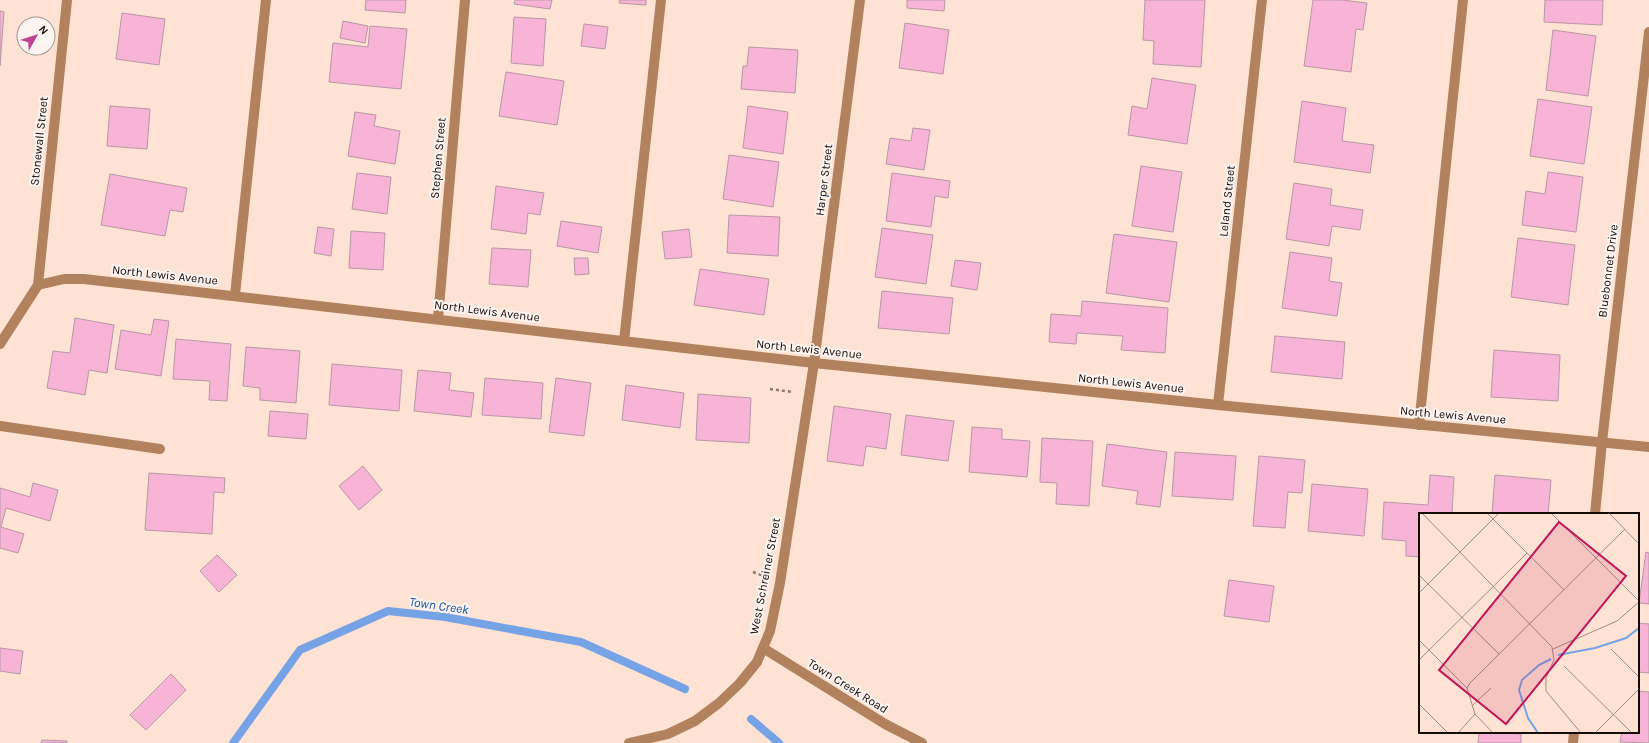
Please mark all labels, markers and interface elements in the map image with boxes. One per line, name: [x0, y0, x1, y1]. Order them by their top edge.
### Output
north arrow: [16, 16, 56, 56]
text: N: [36, 23, 51, 37]
street label: Stonewall Street: [27, 95, 51, 186]
street label: Stephen Street: [427, 116, 449, 199]
street label: Harper Street: [813, 143, 835, 217]
street label: Leland Street: [1216, 164, 1238, 237]
street label: Bluebonnet Drive: [1595, 224, 1621, 318]
street label: North Lewis Avenue: [111, 262, 219, 288]
street label: North Lewis Avenue: [433, 298, 541, 324]
street label: North Lewis Avenue: [755, 336, 863, 362]
street label: North Lewis Avenue: [1077, 370, 1185, 396]
street label: North Lewis Avenue: [1399, 403, 1507, 427]
inset map: [1419, 513, 1639, 733]
street label: West Schreiner Street: [747, 516, 783, 635]
water label: Town Creek: [408, 594, 470, 617]
street label: Town Creek Road: [805, 656, 891, 716]

